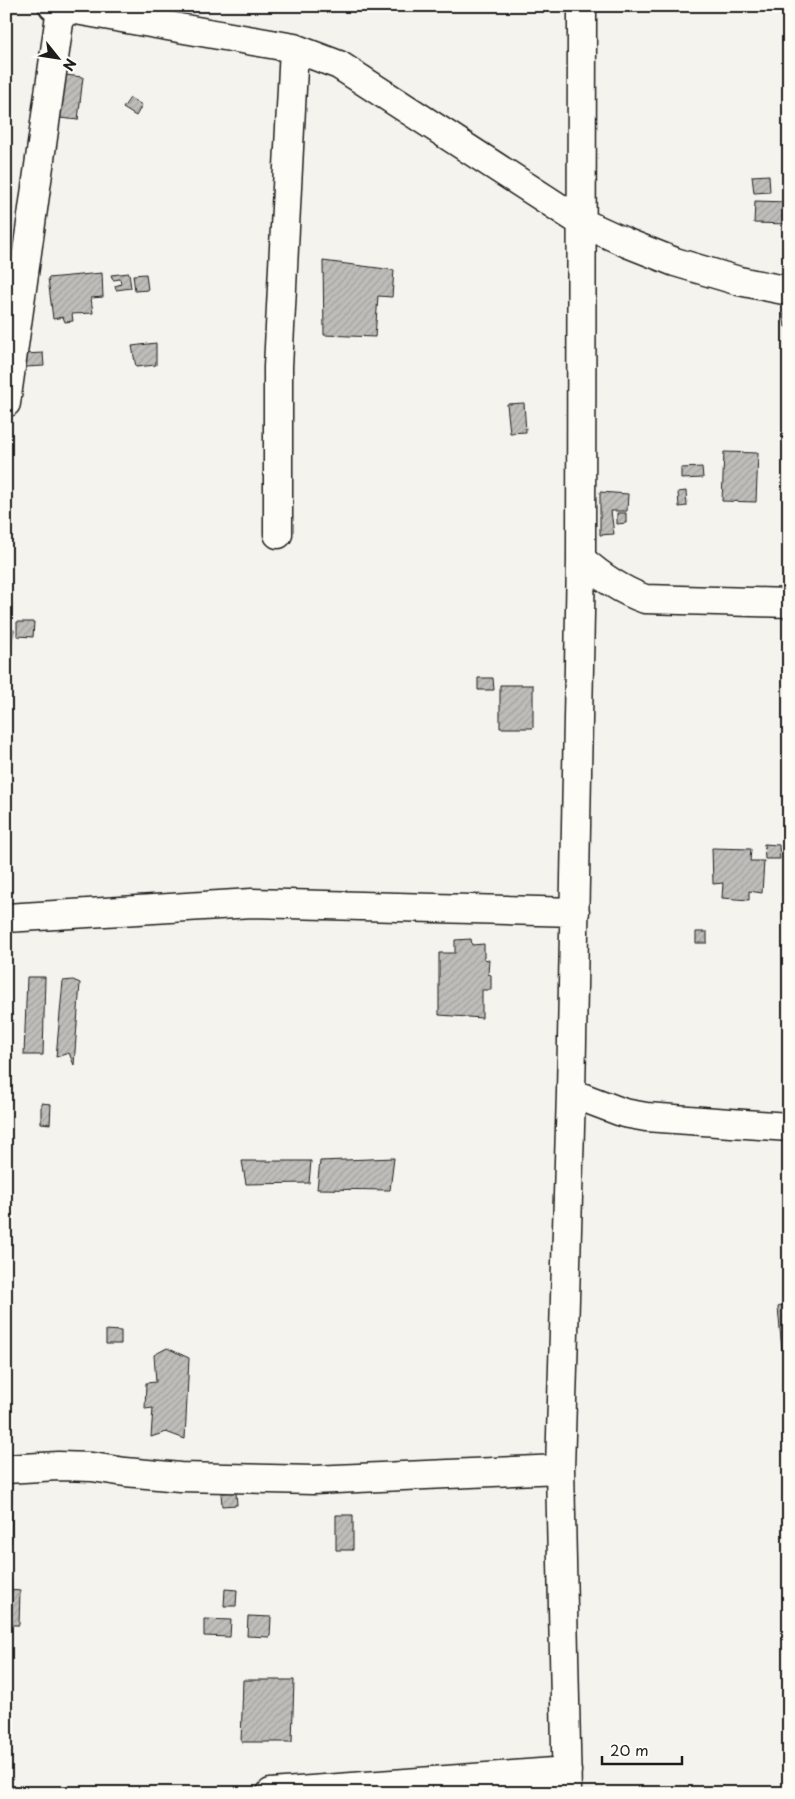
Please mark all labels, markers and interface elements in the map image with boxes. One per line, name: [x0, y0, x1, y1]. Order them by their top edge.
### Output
north arrow: [32, 32, 82, 82]
text: N: [58, 55, 82, 75]
scale bar: [602, 1734, 682, 1766]
text: 20 m: [610, 1738, 649, 1761]

